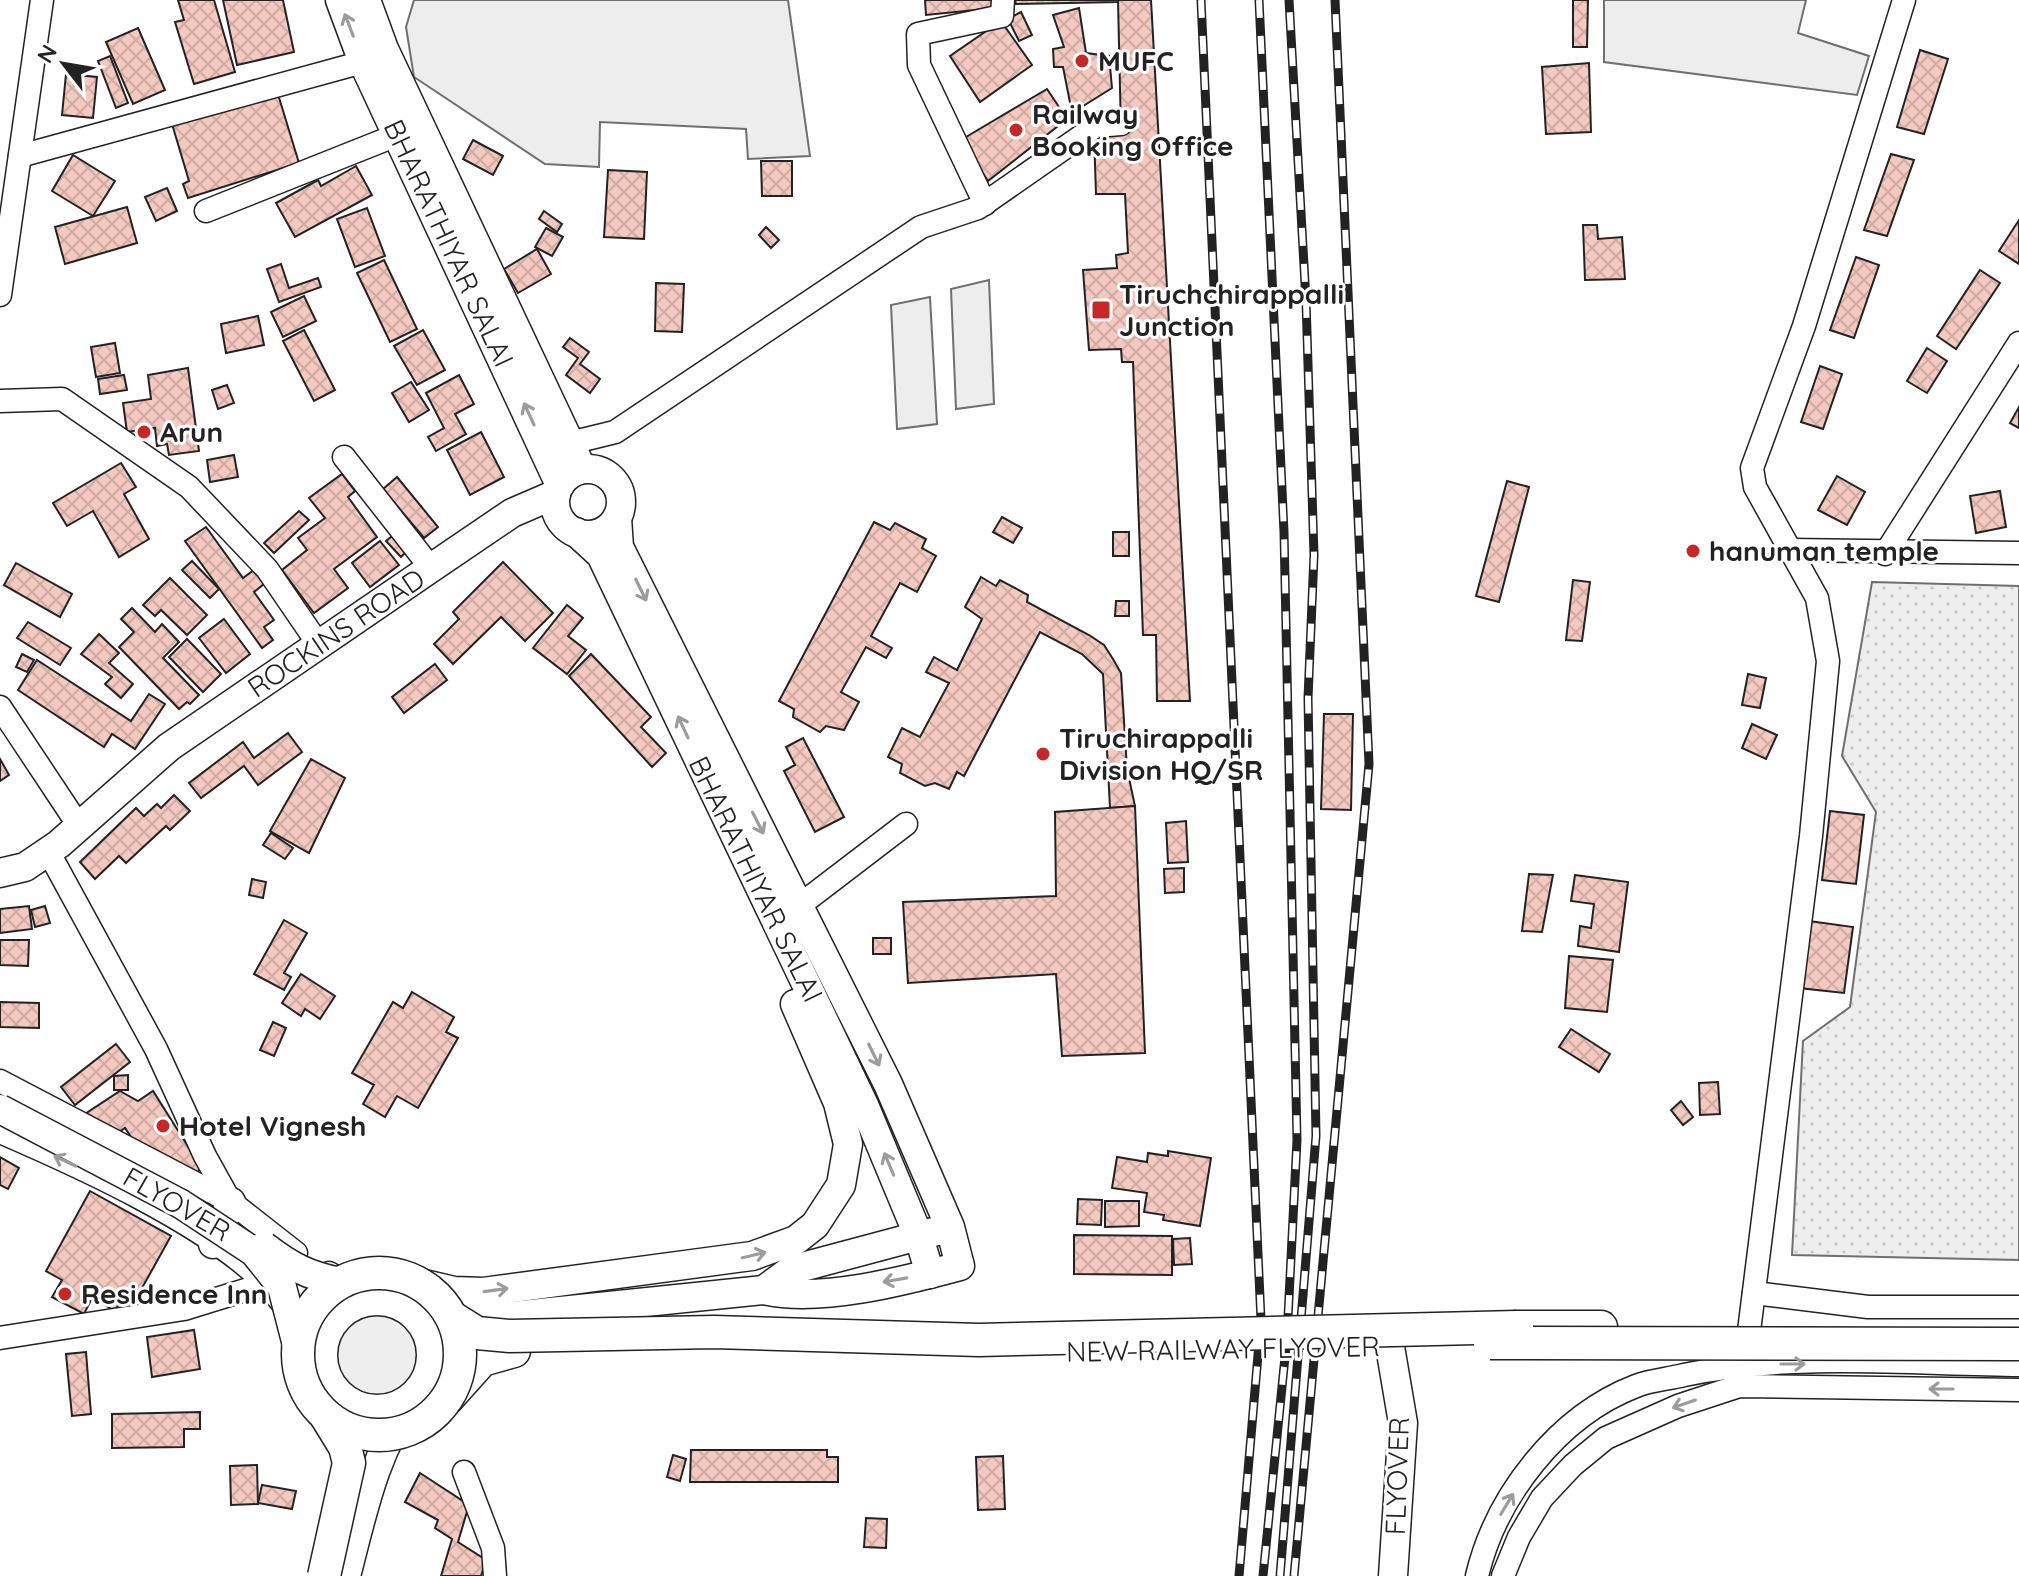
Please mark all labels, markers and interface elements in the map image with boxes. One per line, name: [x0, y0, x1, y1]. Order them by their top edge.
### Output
one-way arrow: [341, 13, 355, 38]
north arrow: [24, 24, 104, 104]
text: N: [31, 40, 63, 68]
place label: MUFC: [1098, 43, 1174, 78]
marker: MUFC: [1073, 52, 1091, 70]
place label: Railway Booking Office: [1032, 96, 1234, 163]
street label: BHARATHIYAR SALAI: [377, 114, 522, 372]
marker: Railway Booking Office: [1007, 121, 1025, 139]
place label: Tiruchchirappalli Junction: [1119, 276, 1344, 343]
marker: Tiruchchirappalli Junction: [1090, 299, 1112, 321]
one-way arrow: [521, 402, 536, 426]
place label: Arun: [160, 414, 223, 449]
marker: Arun: [135, 423, 153, 441]
place label: hanuman temple: [1709, 533, 1939, 568]
marker: hanuman temple: [1684, 542, 1702, 560]
street label: ROCKINS ROAD: [241, 561, 431, 705]
one-way arrow: [634, 578, 650, 602]
one-way arrow: [675, 715, 690, 739]
place label: Tiruchirappalli Division HQ/SR: [1059, 720, 1263, 787]
marker: Tiruchirappalli Division HQ/SR: [1034, 745, 1052, 763]
street label: BHARATHIYAR SALAI: [682, 750, 831, 1007]
one-way arrow: [751, 810, 766, 834]
one-way arrow: [867, 1043, 882, 1067]
place label: Hotel Vignesh: [179, 1108, 366, 1143]
marker: Hotel Vignesh: [154, 1117, 172, 1135]
one-way arrow: [54, 1153, 78, 1168]
one-way arrow: [880, 1153, 895, 1177]
street label: FLYOVER: [117, 1159, 237, 1248]
one-way arrow: [740, 1247, 766, 1262]
one-way arrow: [883, 1274, 908, 1289]
place label: Residence Inn: [81, 1276, 268, 1311]
one-way arrow: [483, 1282, 509, 1297]
marker: Residence Inn: [56, 1285, 74, 1303]
street label: NEW RAILWAY FLYOVER: [1066, 1328, 1380, 1369]
one-way arrow: [1779, 1356, 1806, 1371]
one-way arrow: [1928, 1382, 1955, 1397]
one-way arrow: [1672, 1398, 1697, 1413]
street label: FLYOVER: [1377, 1416, 1416, 1536]
one-way arrow: [1499, 1493, 1515, 1516]

